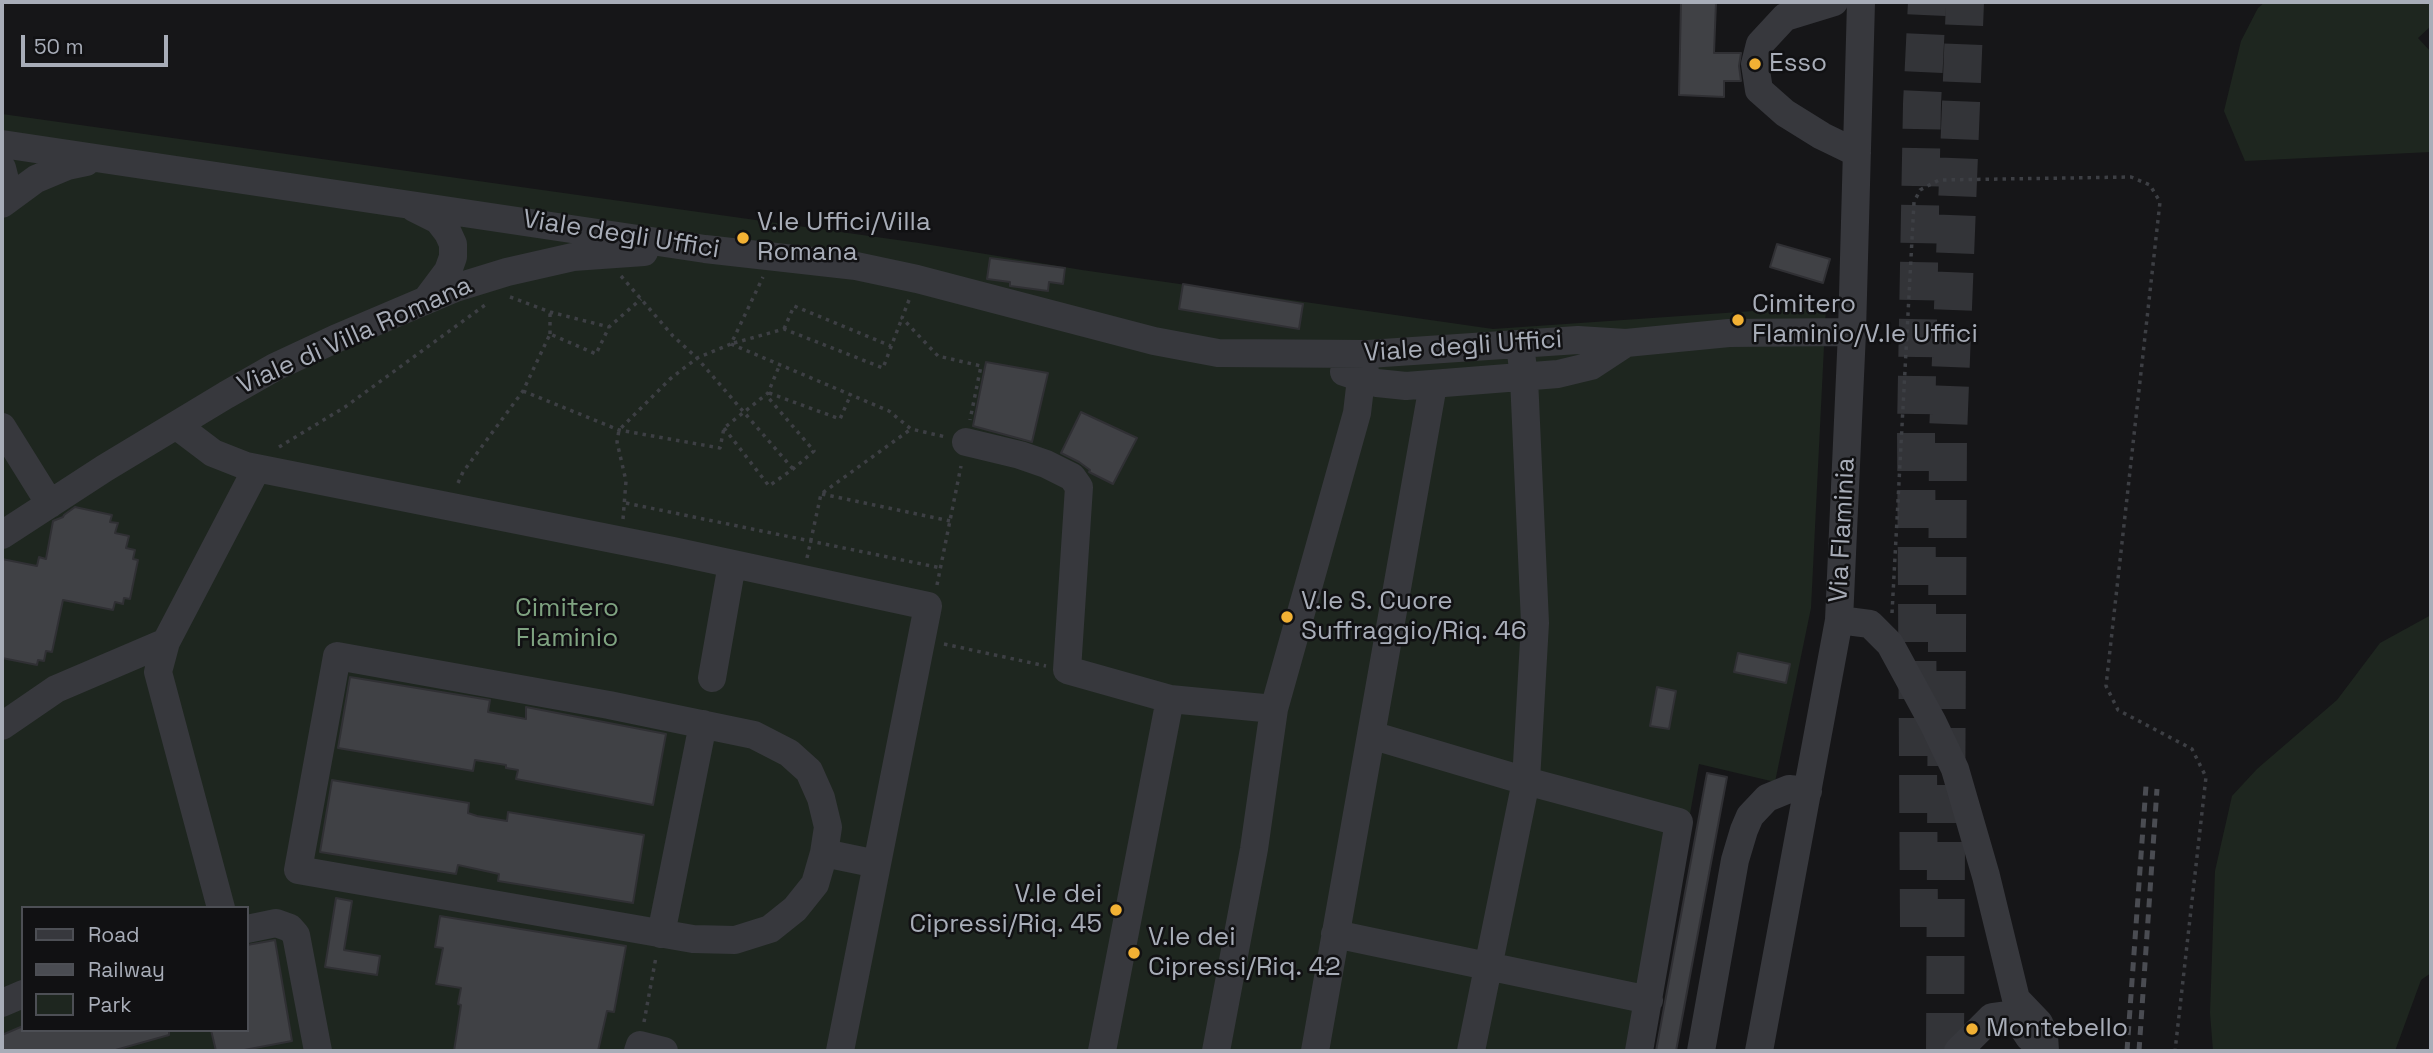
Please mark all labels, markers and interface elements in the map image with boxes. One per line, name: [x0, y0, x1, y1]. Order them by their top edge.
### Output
scale bar: [24, 21, 172, 65]
text: 50 m: [34, 33, 84, 60]
place label: Esso: [1769, 48, 1827, 80]
marker: Esso: [1747, 56, 1763, 72]
street label: Viale degli Uffici: [520, 204, 722, 266]
place label: V.le Uffici/Villa Romana: [757, 207, 931, 268]
marker: V.le Uffici/Villa Romana: [735, 230, 751, 246]
street label: Viale di Villa Romana: [233, 270, 477, 402]
place label: Cimitero Flaminio/V.le Uffici: [1752, 289, 1978, 350]
marker: Cimitero Flaminio/V.le Uffici: [1730, 312, 1746, 328]
street label: Viale degli Uffici: [1363, 324, 1563, 370]
street label: Via Flaminia: [1824, 457, 1862, 603]
place label: V.le S. Cuore Suffraggio/Riq. 46: [1301, 586, 1527, 648]
park label: Cimitero Flaminio: [515, 593, 619, 654]
marker: V.le S. Cuore Suffraggio/Riq. 46: [1279, 609, 1295, 625]
place label: V.le dei Cipressi/Riq. 45: [909, 879, 1102, 940]
marker: V.le dei Cipressi/Riq. 45: [1108, 902, 1124, 918]
legend: [21, 906, 248, 1032]
text: Road: [88, 921, 140, 948]
place label: V.le dei Cipressi/Riq. 42: [1148, 922, 1341, 984]
marker: V.le dei Cipressi/Riq. 42: [1126, 945, 1142, 961]
text: Railway: [88, 956, 165, 983]
text: Park: [88, 991, 132, 1018]
place label: Montebello: [1986, 1013, 2128, 1045]
marker: Montebello: [1964, 1021, 1980, 1037]

